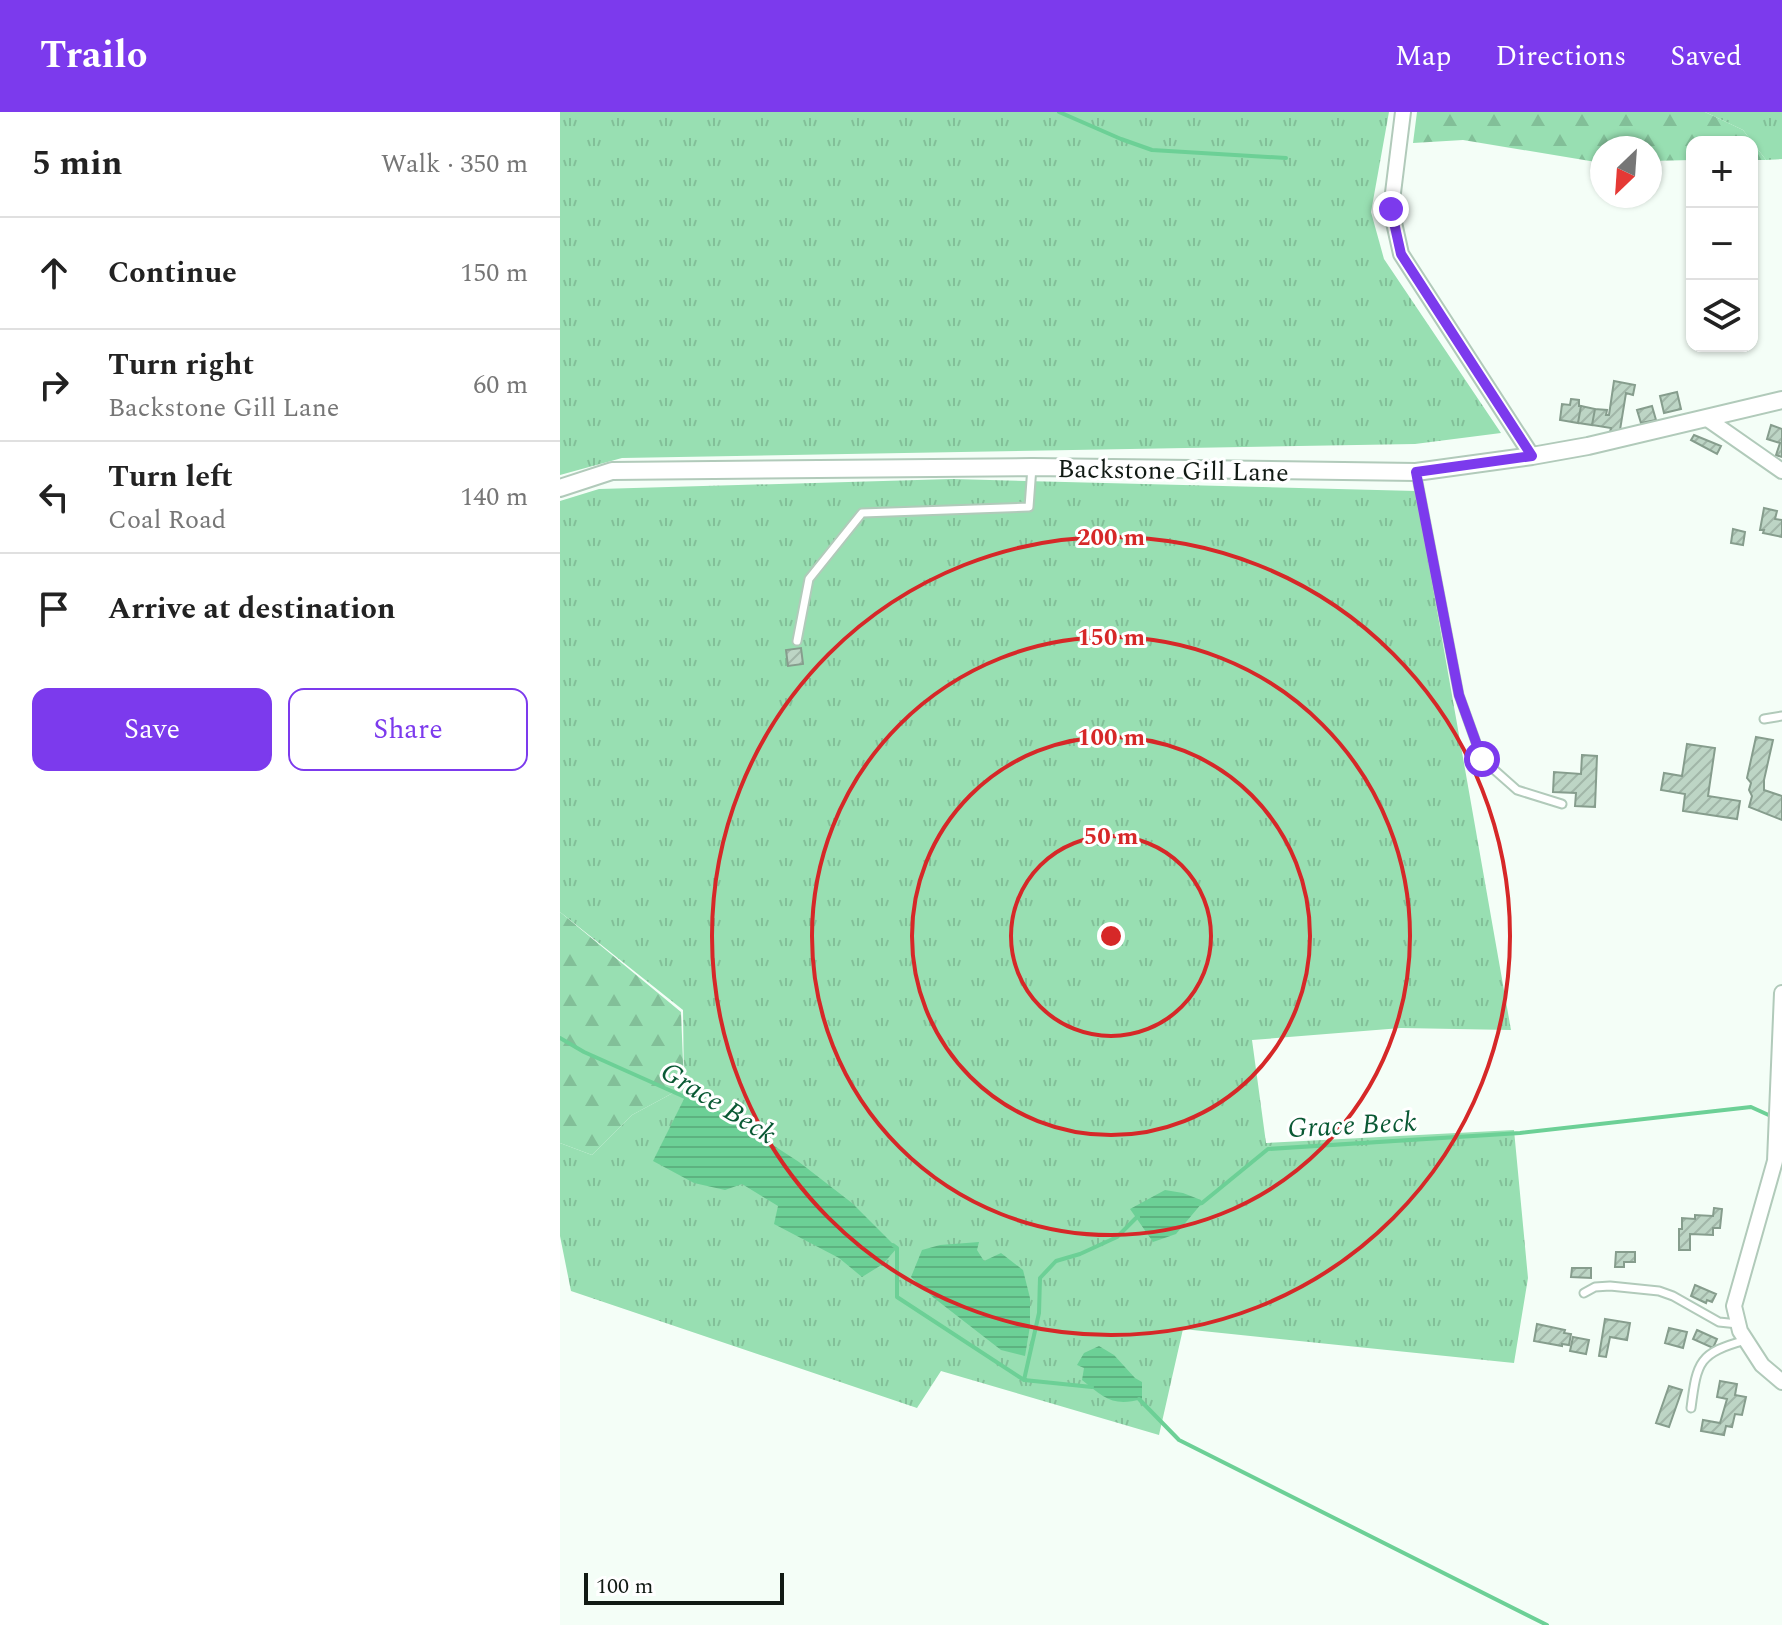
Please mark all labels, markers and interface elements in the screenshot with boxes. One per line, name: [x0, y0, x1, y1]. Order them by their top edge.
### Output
text: Trailo: [40, 27, 147, 85]
text: Map: [1395, 35, 1452, 78]
text: Directions: [1496, 35, 1626, 78]
text: Saved: [1670, 35, 1742, 78]
north arrow: [1590, 136, 1662, 208]
map controls: [1686, 136, 1758, 352]
button: +: [1686, 136, 1758, 208]
text: 5 min: [32, 138, 122, 190]
text: Walk · 350 m: [381, 144, 528, 184]
route end: [1373, 191, 1409, 227]
button: −: [1686, 208, 1758, 280]
text: Continue: [108, 250, 237, 296]
icon: ahead: [32, 251, 76, 295]
text: 150 m: [460, 253, 528, 293]
button: layers: [1686, 280, 1758, 352]
text: Turn right: [108, 342, 254, 388]
icon: right: [32, 363, 76, 407]
text: 60 m: [473, 365, 528, 405]
text: Backstone Gill Lane: [108, 388, 339, 428]
street label: Backstone Gill Lane: [1057, 449, 1289, 493]
text: Turn left: [108, 454, 233, 500]
icon: left: [32, 475, 76, 519]
text: 140 m: [460, 477, 528, 517]
text: Coal Road: [108, 500, 226, 540]
text: 200 m: [1077, 520, 1145, 556]
text: Arrive at destination: [108, 586, 395, 632]
icon: arrive: [32, 587, 76, 631]
text: 150 m: [1077, 620, 1145, 656]
button: Save: [32, 688, 272, 771]
button: Share: [288, 688, 528, 771]
text: 100 m: [1077, 720, 1145, 756]
route start: [1464, 741, 1500, 777]
text: 50 m: [1084, 819, 1139, 855]
centre of rings: [1097, 922, 1125, 950]
water label: Grace Beck: [652, 1051, 784, 1156]
water label: Grace Beck: [1286, 1101, 1418, 1150]
scale bar: [584, 1569, 784, 1605]
text: 100 m: [596, 1570, 653, 1603]

